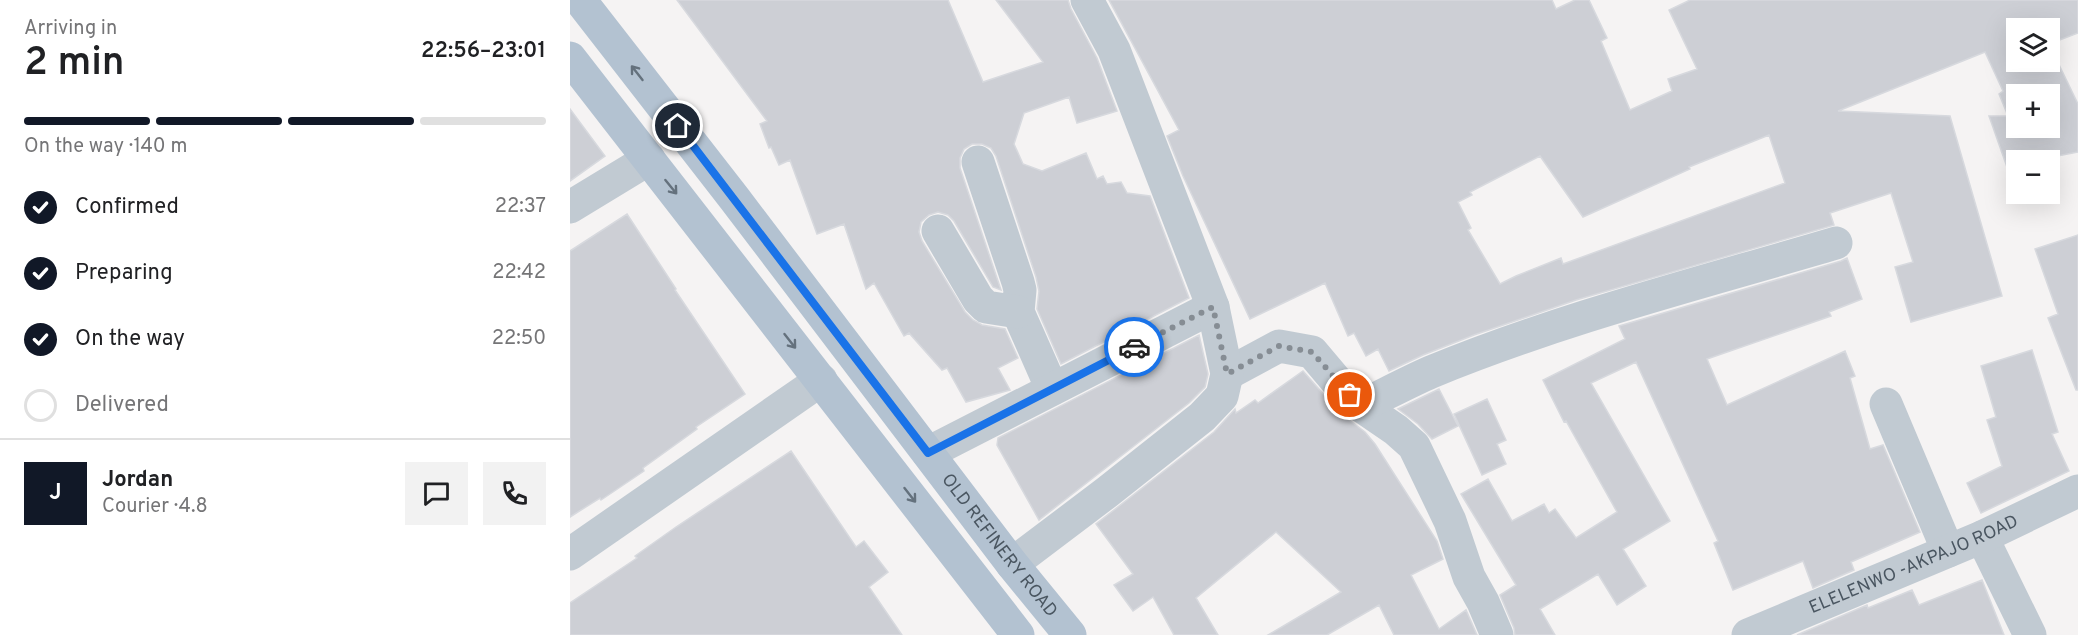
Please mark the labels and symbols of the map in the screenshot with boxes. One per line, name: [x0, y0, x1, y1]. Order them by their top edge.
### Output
one-way arrow: [631, 66, 644, 82]
pin: [652, 100, 703, 151]
one-way arrow: [665, 178, 678, 194]
courier: [1104, 317, 1164, 377]
one-way arrow: [784, 333, 797, 349]
pin: [1324, 369, 1375, 420]
street label: OLD REFINERY ROAD: [936, 469, 1062, 622]
one-way arrow: [903, 487, 916, 503]
street label: ELELENWO -AKPAJO ROAD: [1806, 510, 2022, 620]

